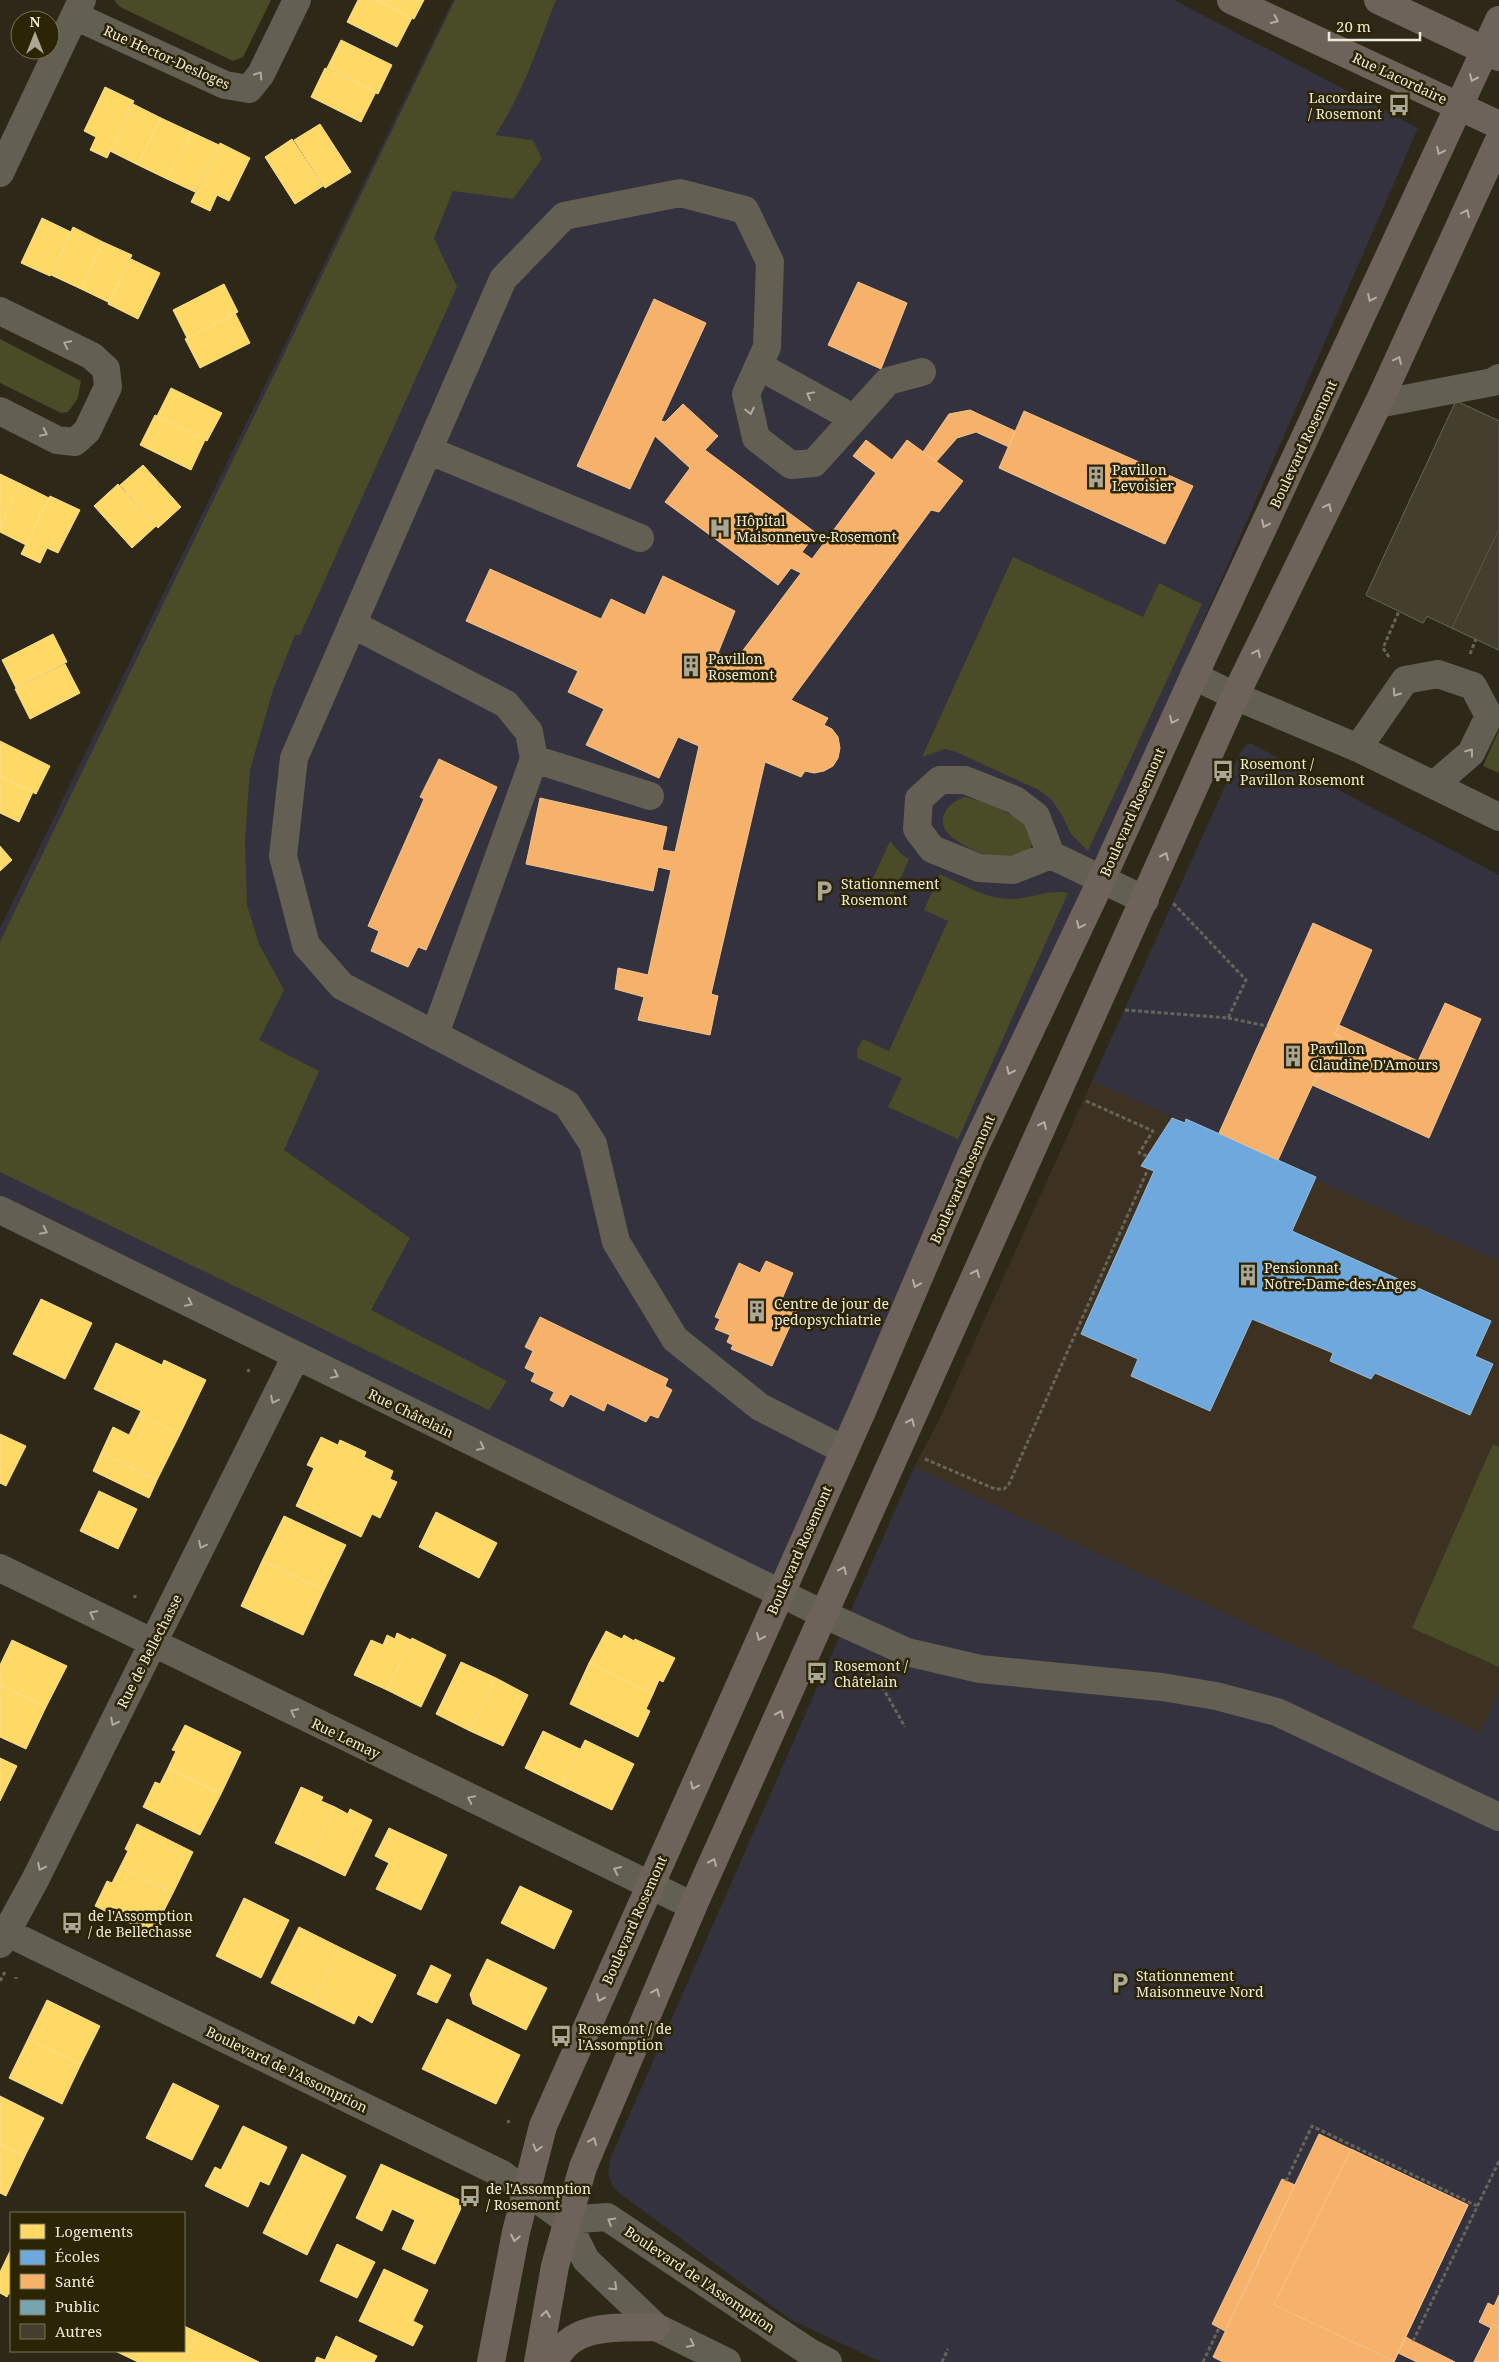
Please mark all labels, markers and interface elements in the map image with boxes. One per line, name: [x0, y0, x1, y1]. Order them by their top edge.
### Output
north arrow: [10, 10, 60, 60]
scale bar: [1329, 10, 1420, 42]
text: N: [29, 12, 41, 31]
one-way arrow: [1270, 14, 1279, 25]
text: 20 m: [1336, 16, 1371, 36]
street label: Rue Hector-Desloges: [101, 21, 233, 93]
street label: Rue Lacordaire: [1350, 48, 1450, 108]
one-way arrow: [253, 71, 262, 81]
one-way arrow: [1468, 73, 1479, 82]
place label: Lacordaire / Rosemont: [1308, 88, 1382, 123]
bus stop icon: Lacordaire / Rosemont: [1386, 92, 1412, 118]
one-way arrow: [1436, 146, 1446, 155]
one-way arrow: [1460, 209, 1471, 218]
one-way arrow: [1367, 293, 1377, 302]
one-way arrow: [63, 340, 72, 350]
one-way arrow: [1392, 356, 1403, 365]
street label: Boulevard Rosemont: [1265, 377, 1341, 511]
one-way arrow: [807, 391, 816, 401]
one-way arrow: [744, 407, 755, 416]
one-way arrow: [39, 427, 48, 437]
place label: Pavillon Levoisier: [1112, 460, 1174, 495]
building icon: Pavillon Levoisier: [1083, 464, 1109, 490]
one-way arrow: [1322, 503, 1332, 512]
place label: Hôpital Maisonneuve-Rosemont: [736, 511, 897, 546]
hospital icon: Hôpital Maisonneuve-Rosemont: [707, 515, 733, 541]
one-way arrow: [1261, 519, 1271, 528]
place label: Pavillon Rosemont: [708, 649, 774, 684]
one-way arrow: [1250, 649, 1261, 658]
building icon: Pavillon Rosemont: [678, 653, 704, 679]
one-way arrow: [1393, 688, 1402, 697]
one-way arrow: [1169, 715, 1180, 724]
street label: Boulevard Rosemont: [1095, 745, 1169, 879]
one-way arrow: [1464, 748, 1473, 758]
place label: Rosemont / Pavillon Rosemont: [1240, 754, 1365, 789]
bus stop icon: Rosemont / Pavillon Rosemont: [1210, 758, 1236, 784]
one-way arrow: [1158, 852, 1169, 861]
place label: Stationnement Rosemont: [841, 874, 939, 909]
parking icon: Stationnement Rosemont: [811, 878, 837, 904]
one-way arrow: [1076, 920, 1086, 929]
place label: Pavillon Claudine D'Amours: [1310, 1039, 1438, 1074]
building icon: Pavillon Claudine D'Amours: [1280, 1043, 1306, 1069]
one-way arrow: [1007, 1066, 1017, 1075]
street label: Boulevard Rosemont: [925, 1112, 999, 1246]
one-way arrow: [1036, 1121, 1047, 1130]
one-way arrow: [39, 1225, 48, 1235]
place label: Pensionnat Notre-Dame-des-Anges: [1264, 1258, 1416, 1293]
building icon: Pensionnat Notre-Dame-des-Anges: [1235, 1262, 1261, 1288]
one-way arrow: [970, 1269, 981, 1278]
one-way arrow: [912, 1279, 923, 1288]
place label: Centre de jour de pedopsychiatrie: [774, 1294, 889, 1329]
one-way arrow: [184, 1297, 193, 1307]
building icon: Centre de jour de pedopsychiatrie: [744, 1298, 770, 1324]
one-way arrow: [330, 1369, 339, 1380]
street label: Rue Châtelain: [365, 1384, 457, 1442]
one-way arrow: [270, 1395, 280, 1404]
one-way arrow: [905, 1418, 915, 1427]
one-way arrow: [476, 1441, 485, 1451]
street label: Boulevard Rosemont: [762, 1483, 836, 1617]
one-way arrow: [198, 1540, 208, 1549]
one-way arrow: [837, 1566, 848, 1575]
street label: Rue de Bellechasse: [112, 1591, 186, 1711]
one-way arrow: [89, 1609, 98, 1620]
one-way arrow: [756, 1632, 767, 1641]
place label: Rosemont / Châtelain: [834, 1656, 909, 1691]
bus stop icon: Rosemont / Châtelain: [804, 1660, 830, 1686]
one-way arrow: [290, 1708, 299, 1718]
one-way arrow: [774, 1710, 784, 1719]
street label: Rue Lemay: [309, 1713, 384, 1763]
one-way arrow: [110, 1717, 120, 1726]
one-way arrow: [690, 1781, 700, 1790]
one-way arrow: [467, 1795, 476, 1805]
street label: Boulevard Rosemont: [597, 1853, 671, 1987]
one-way arrow: [706, 1858, 717, 1867]
one-way arrow: [37, 1862, 47, 1871]
one-way arrow: [613, 1866, 622, 1877]
place label: de l'Assomption / de Bellechasse: [88, 1906, 193, 1941]
bus stop icon: de l'Assomption / de Bellechasse: [59, 1910, 85, 1936]
place label: Stationnement Maisonneuve Nord: [1136, 1966, 1264, 2001]
parking icon: Stationnement Maisonneuve Nord: [1107, 1970, 1133, 1996]
one-way arrow: [651, 1988, 661, 1996]
one-way arrow: [595, 1993, 606, 2002]
place label: Rosemont / de l'Assomption: [578, 2019, 672, 2054]
street label: Boulevard de l'Assomption: [203, 2022, 371, 2116]
bus stop icon: Rosemont / de l'Assomption: [548, 2023, 574, 2049]
one-way arrow: [587, 2137, 598, 2146]
one-way arrow: [532, 2143, 542, 2151]
place label: de l'Assomption / Rosemont: [486, 2179, 591, 2214]
bus stop icon: de l'Assomption / Rosemont: [457, 2183, 483, 2209]
legend: [10, 2212, 185, 2352]
one-way arrow: [608, 2217, 617, 2227]
text: Logements: [55, 2221, 133, 2241]
street label: Boulevard de l'Assomption: [621, 2221, 779, 2337]
one-way arrow: [510, 2233, 520, 2242]
text: Écoles: [55, 2246, 100, 2266]
text: Santé: [55, 2271, 95, 2291]
one-way arrow: [609, 2282, 618, 2291]
text: Public: [55, 2296, 100, 2316]
one-way arrow: [541, 2310, 551, 2318]
text: Autres: [55, 2321, 102, 2341]
one-way arrow: [686, 2338, 695, 2349]

